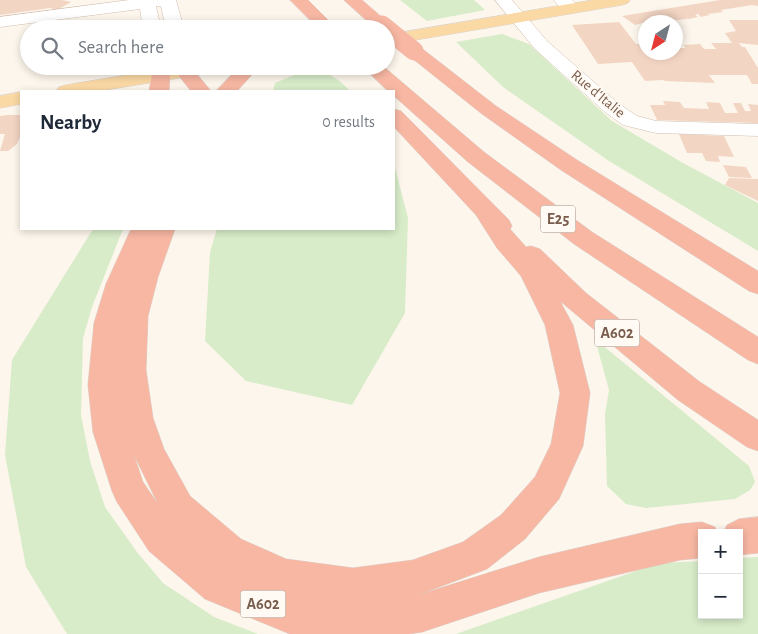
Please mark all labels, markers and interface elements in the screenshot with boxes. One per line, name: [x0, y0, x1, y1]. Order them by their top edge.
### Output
north arrow: [638, 15, 683, 60]
search box: [20, 20, 395, 75]
icon: search: [38, 34, 66, 62]
text: Search here: [78, 38, 164, 57]
street label: Rue d'Italie: [568, 67, 628, 121]
text: Nearby: [40, 112, 101, 133]
text: 0 results: [322, 114, 375, 130]
road number: E25: [540, 205, 576, 232]
road number: A602: [594, 319, 640, 346]
map controls: [698, 529, 743, 619]
button: +: [698, 529, 743, 574]
button: −: [698, 574, 743, 619]
road number: A602: [240, 590, 286, 618]

